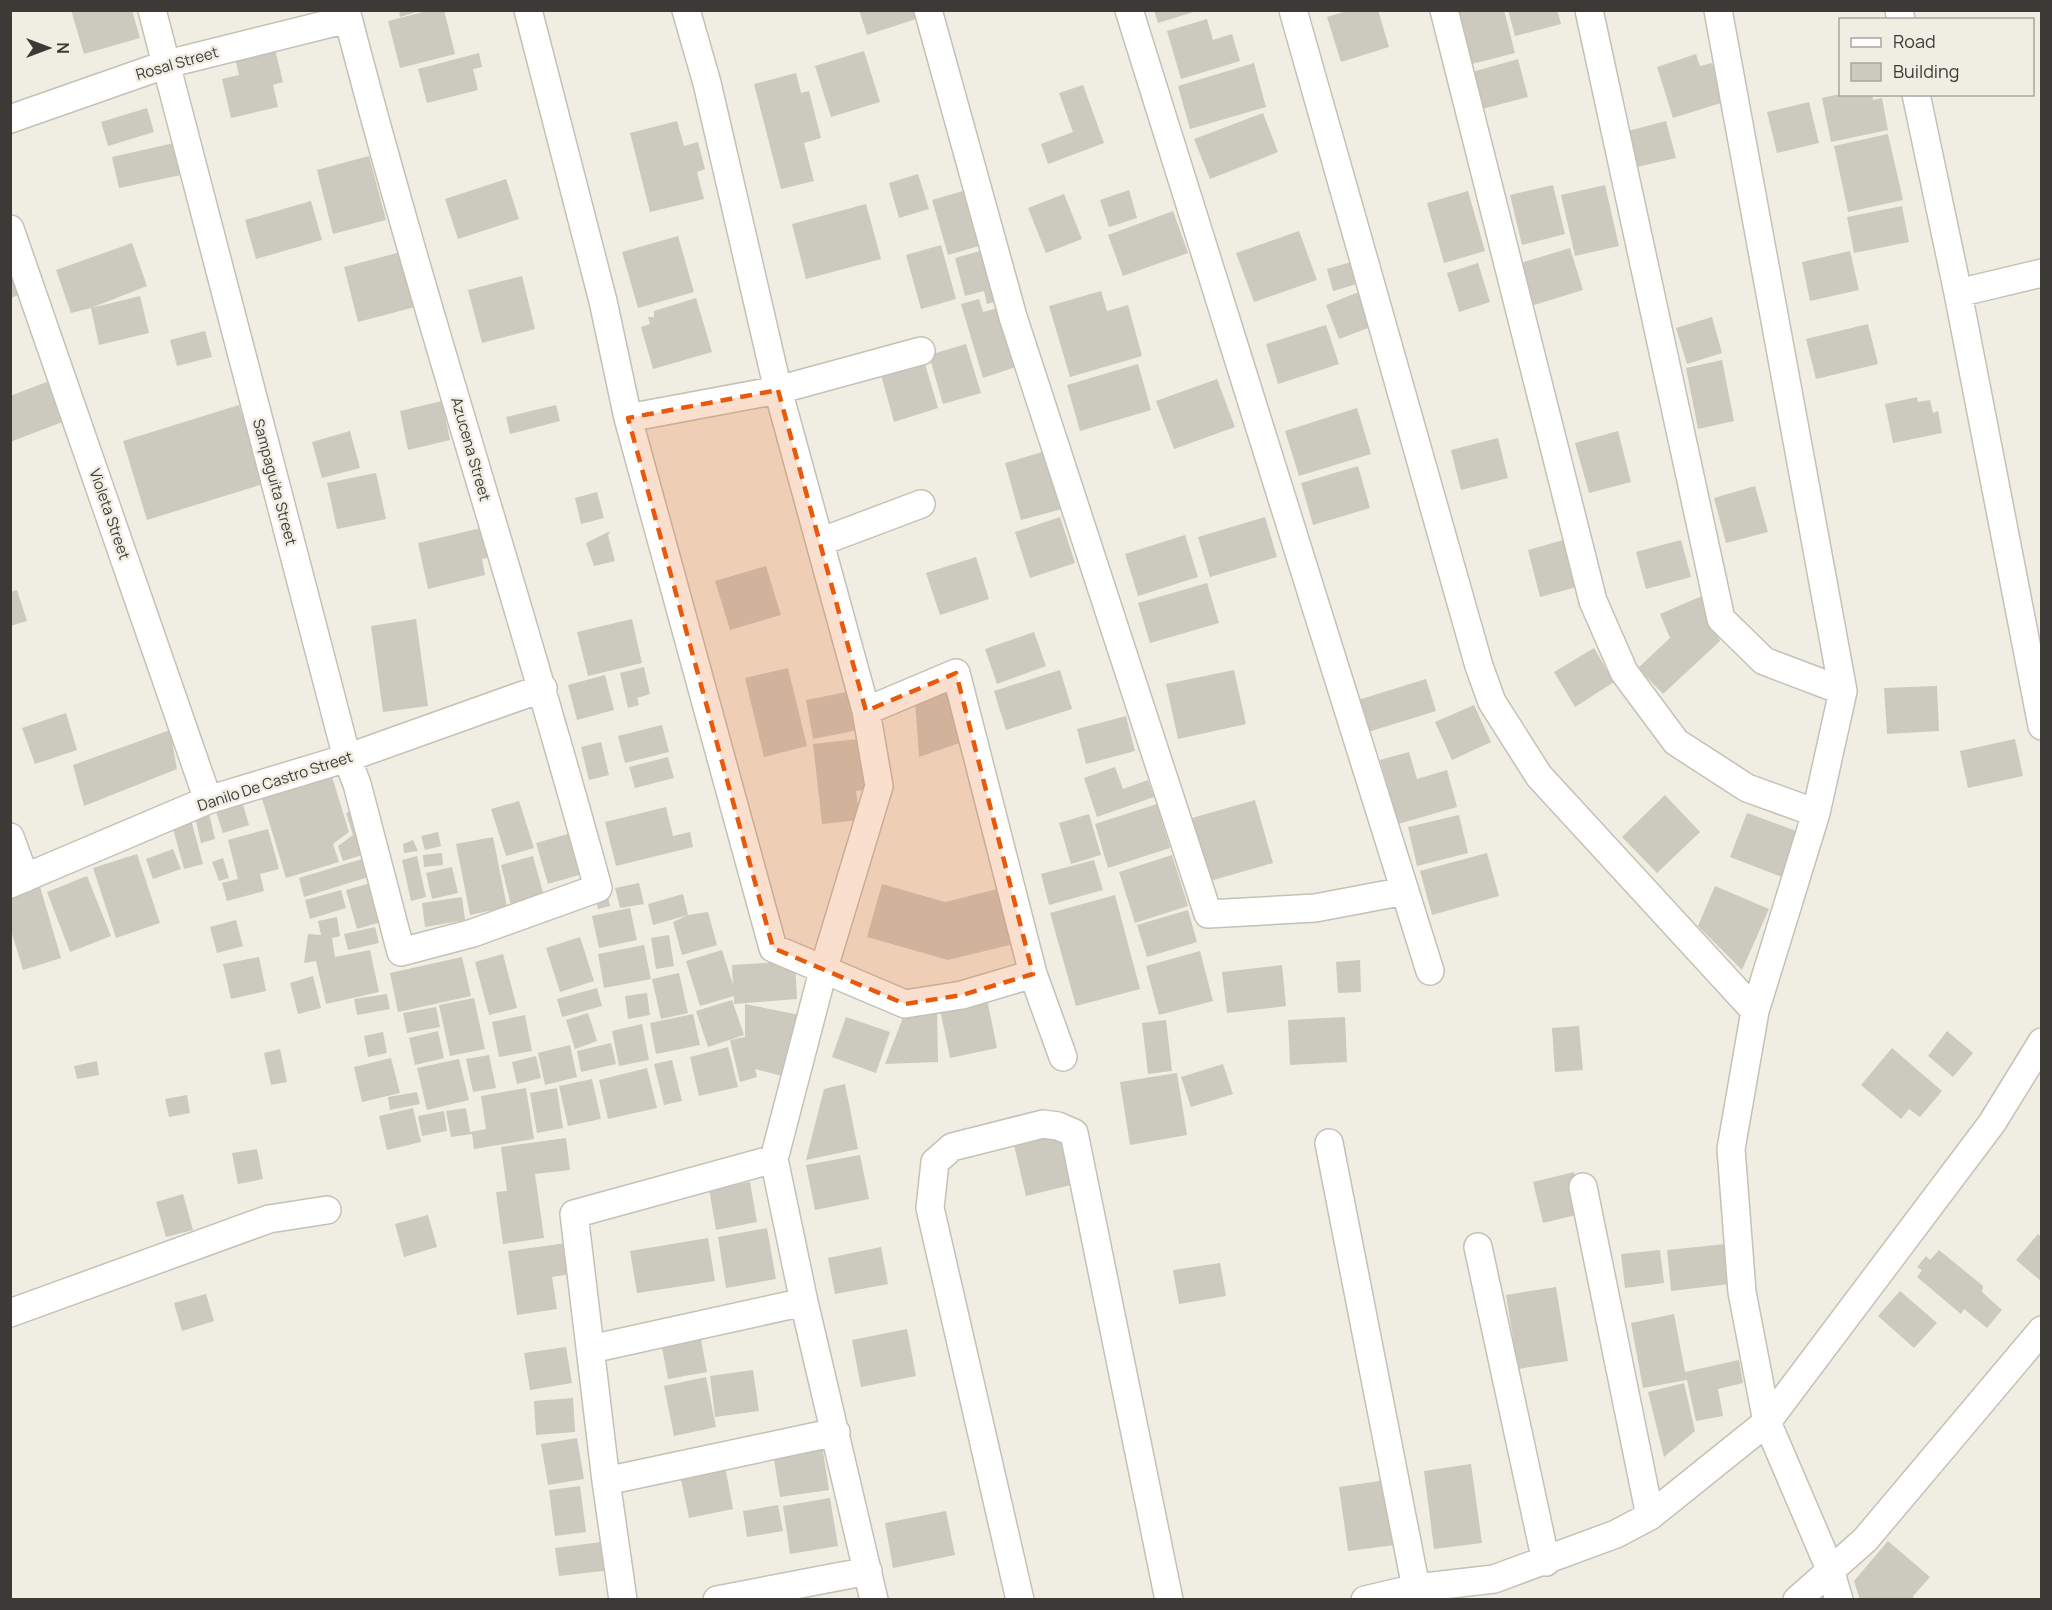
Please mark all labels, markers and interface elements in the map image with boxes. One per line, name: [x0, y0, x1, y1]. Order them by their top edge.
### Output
north arrow: [18, 18, 78, 78]
legend: [1839, 18, 2034, 96]
text: Road: [1893, 29, 1936, 53]
street label: Rosal Street: [133, 41, 221, 85]
text: N: [52, 42, 74, 54]
text: Building: [1893, 59, 1959, 83]
street label: Azucena Street: [446, 395, 496, 503]
street label: Sampaguita Street: [248, 416, 302, 548]
street label: Violeta Street: [85, 466, 135, 562]
street label: Danilo De Castro Street: [195, 746, 355, 816]

